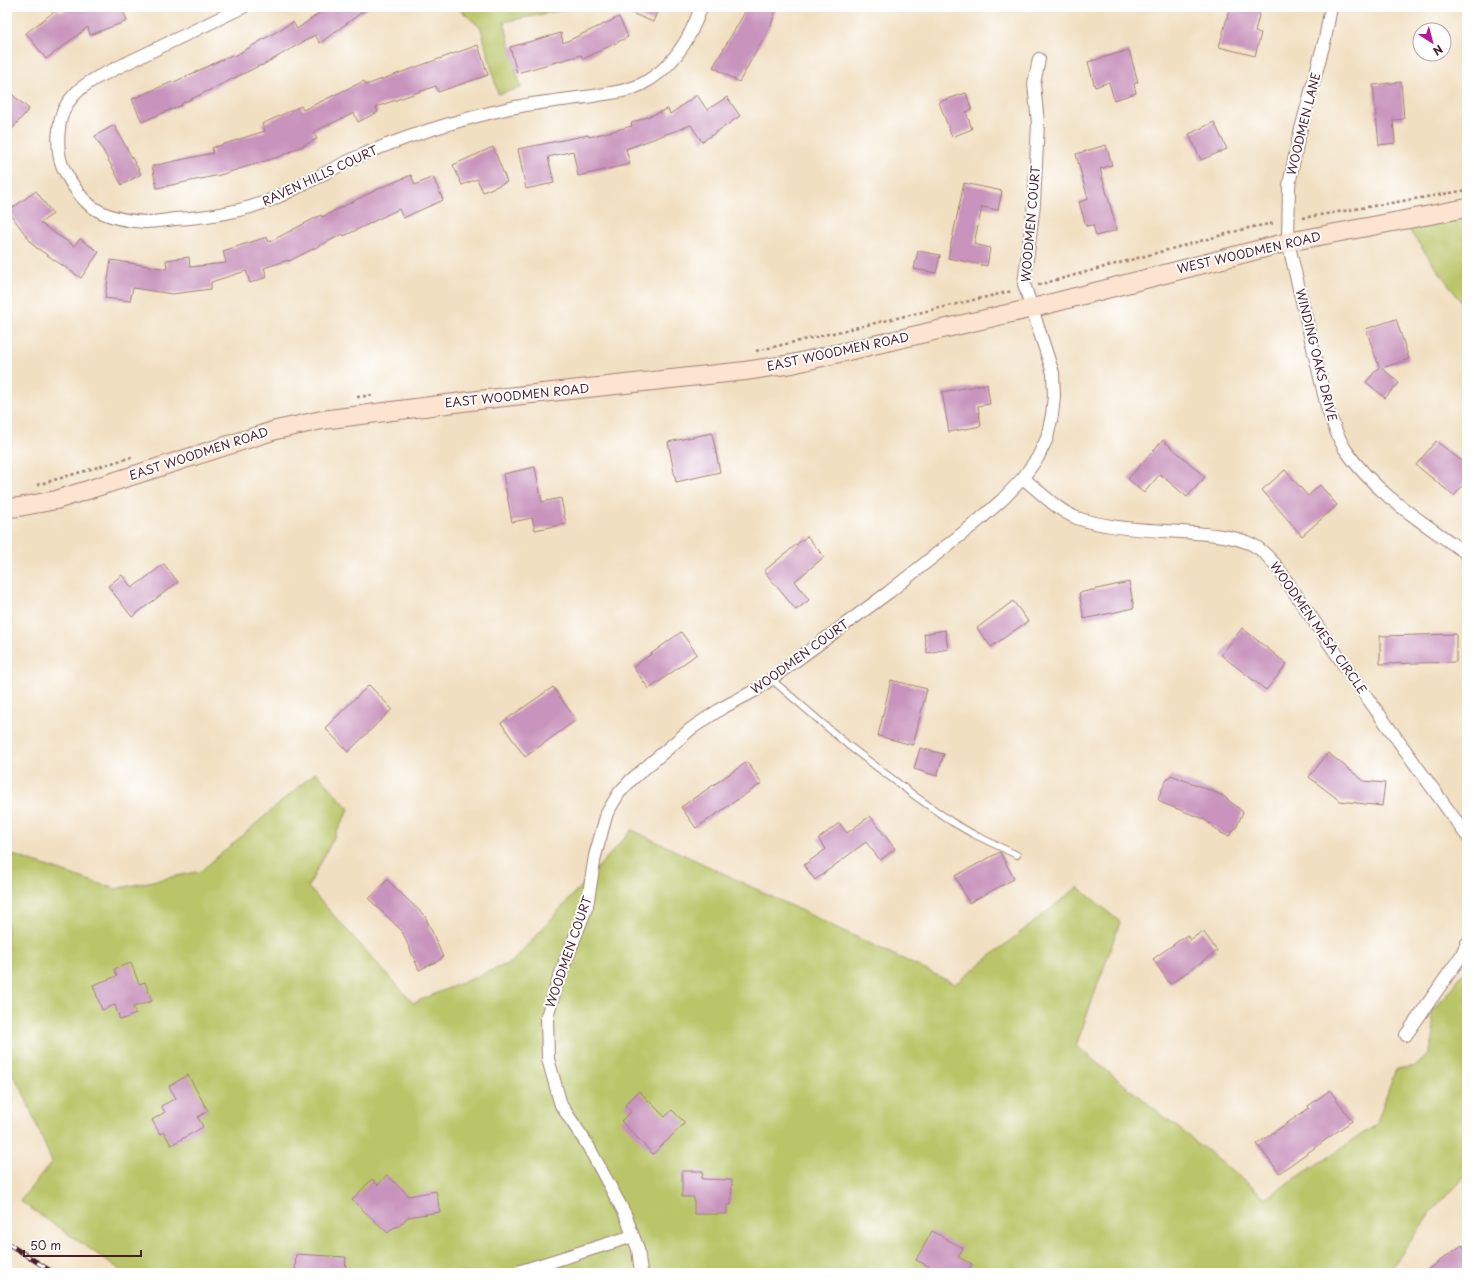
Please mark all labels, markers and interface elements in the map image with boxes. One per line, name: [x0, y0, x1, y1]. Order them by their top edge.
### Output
north arrow: [1412, 22, 1452, 62]
text: N: [1429, 41, 1447, 60]
street label: WOODMEN LANE: [1282, 71, 1324, 177]
street label: RAVEN HILLS COURT: [259, 140, 381, 210]
street label: WOODMEN COURT: [1016, 164, 1044, 283]
street label: WEST WOODMEN ROAD: [1175, 227, 1323, 277]
street label: WINDING OAKS DRIVE: [1292, 287, 1342, 423]
street label: EAST WOODMEN ROAD: [765, 327, 911, 375]
street label: EAST WOODMEN ROAD: [444, 378, 590, 412]
street label: EAST WOODMEN ROAD: [127, 422, 271, 484]
street label: WOODMEN MESA CIRCLE: [1266, 558, 1371, 697]
street label: WOODMEN COURT: [747, 614, 853, 698]
street label: WOODMEN COURT: [541, 893, 596, 1010]
scale bar: [24, 1232, 141, 1258]
text: 50 m: [30, 1236, 61, 1254]

